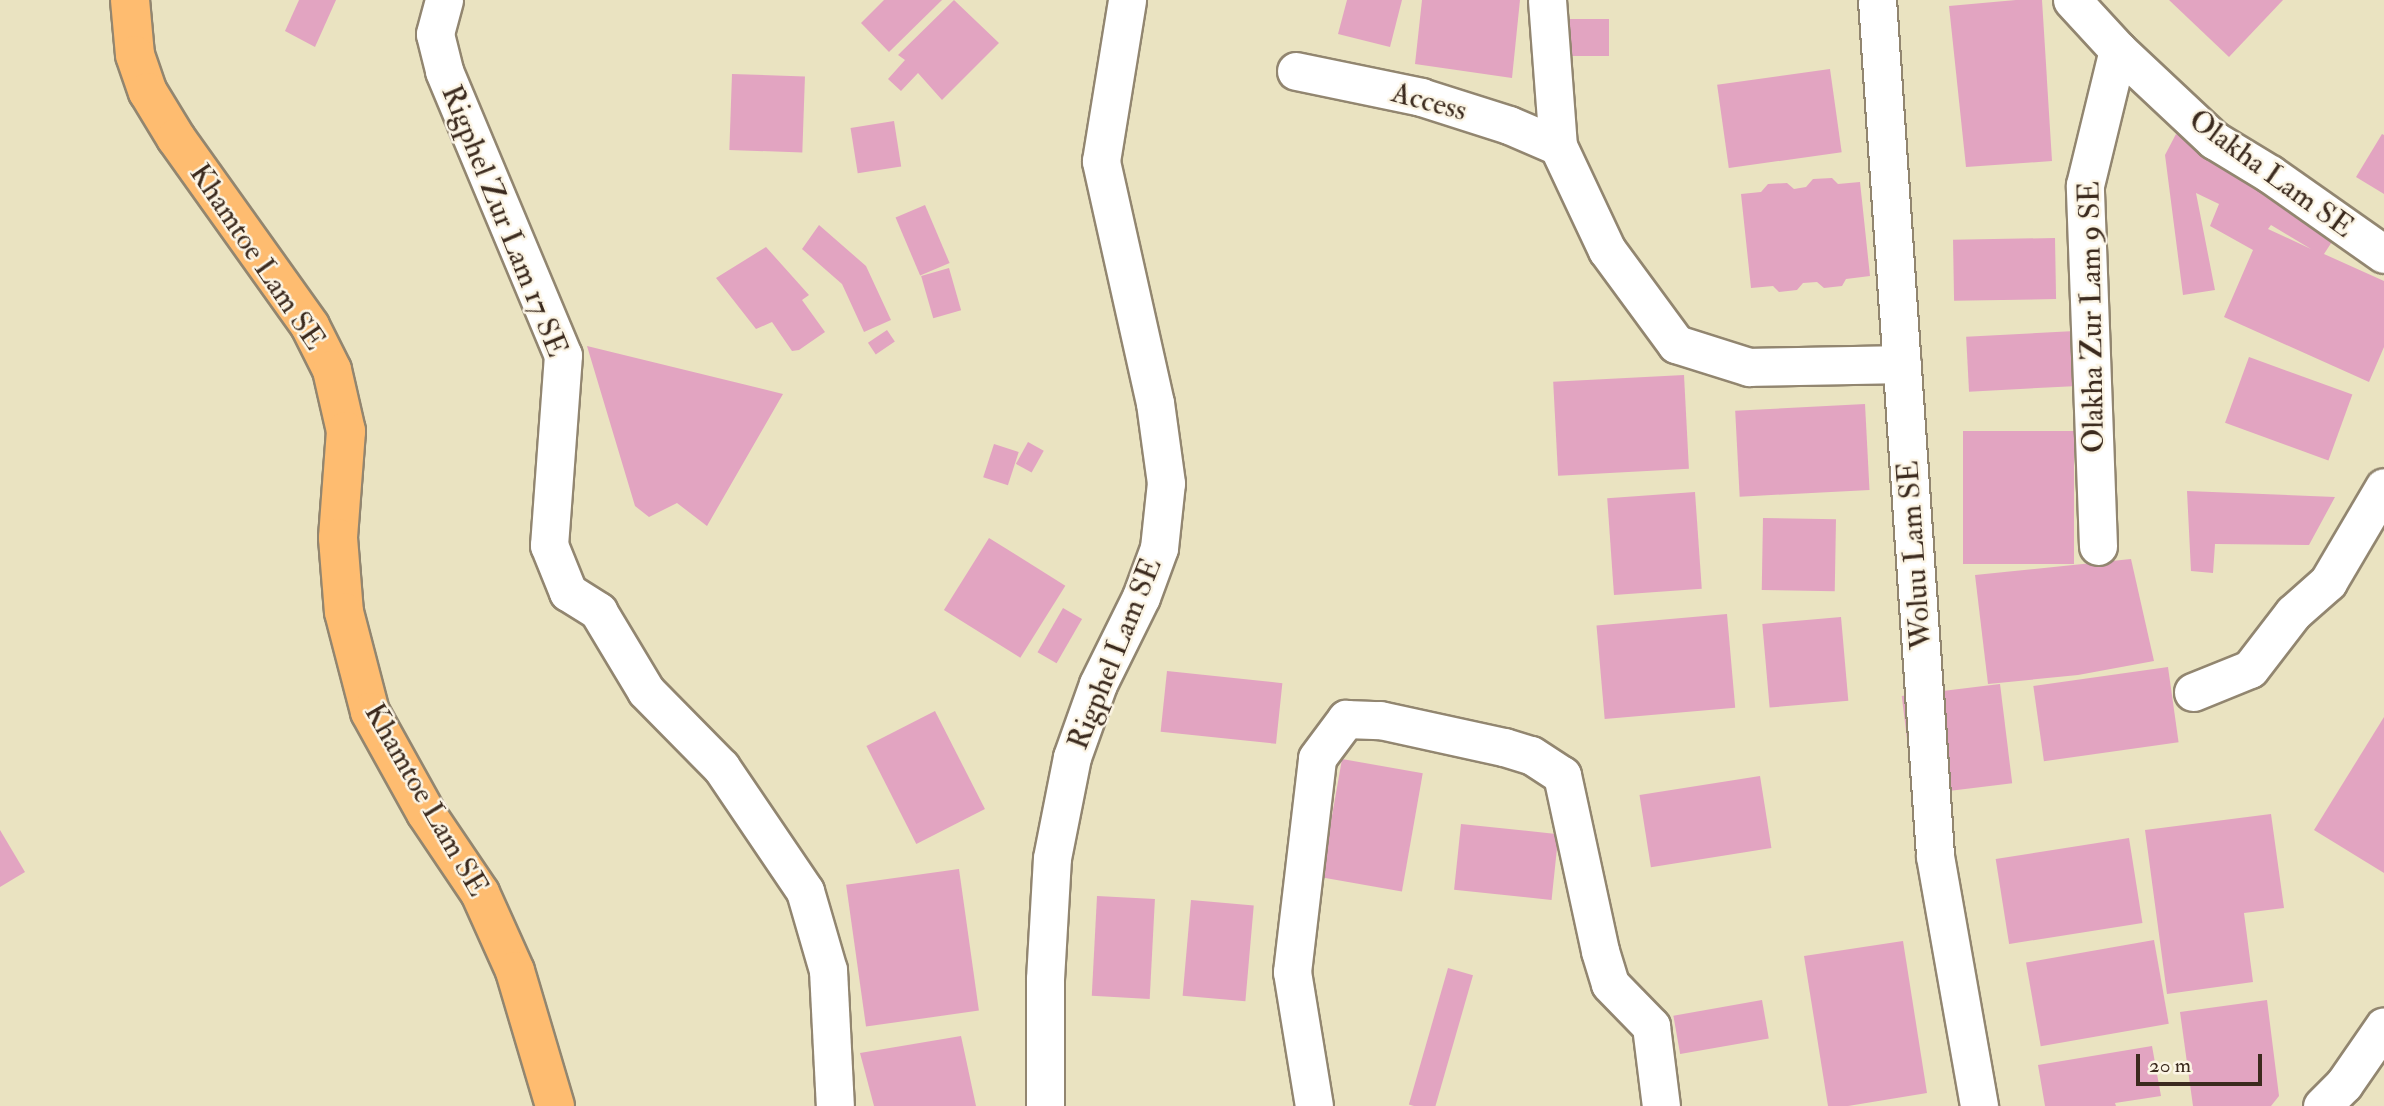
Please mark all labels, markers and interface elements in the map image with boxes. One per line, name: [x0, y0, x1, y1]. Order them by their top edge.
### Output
street label: Access: [1388, 75, 1470, 129]
street label: Rigphel Zur Lam 17 SE: [433, 80, 575, 362]
street label: Olakha Lam SE: [2182, 102, 2360, 246]
street label: Khamtoe Lam SE: [181, 157, 333, 357]
street label: Olakha Zur Lam 9 SE: [2072, 181, 2112, 453]
street label: Woluu Lam SE: [1890, 459, 1940, 651]
street label: Rigphel Lam SE: [1060, 553, 1170, 755]
street label: Khamtoe Lam SE: [356, 697, 496, 903]
scale bar: [2139, 1040, 2265, 1084]
text: 20 m: [2149, 1052, 2191, 1079]

